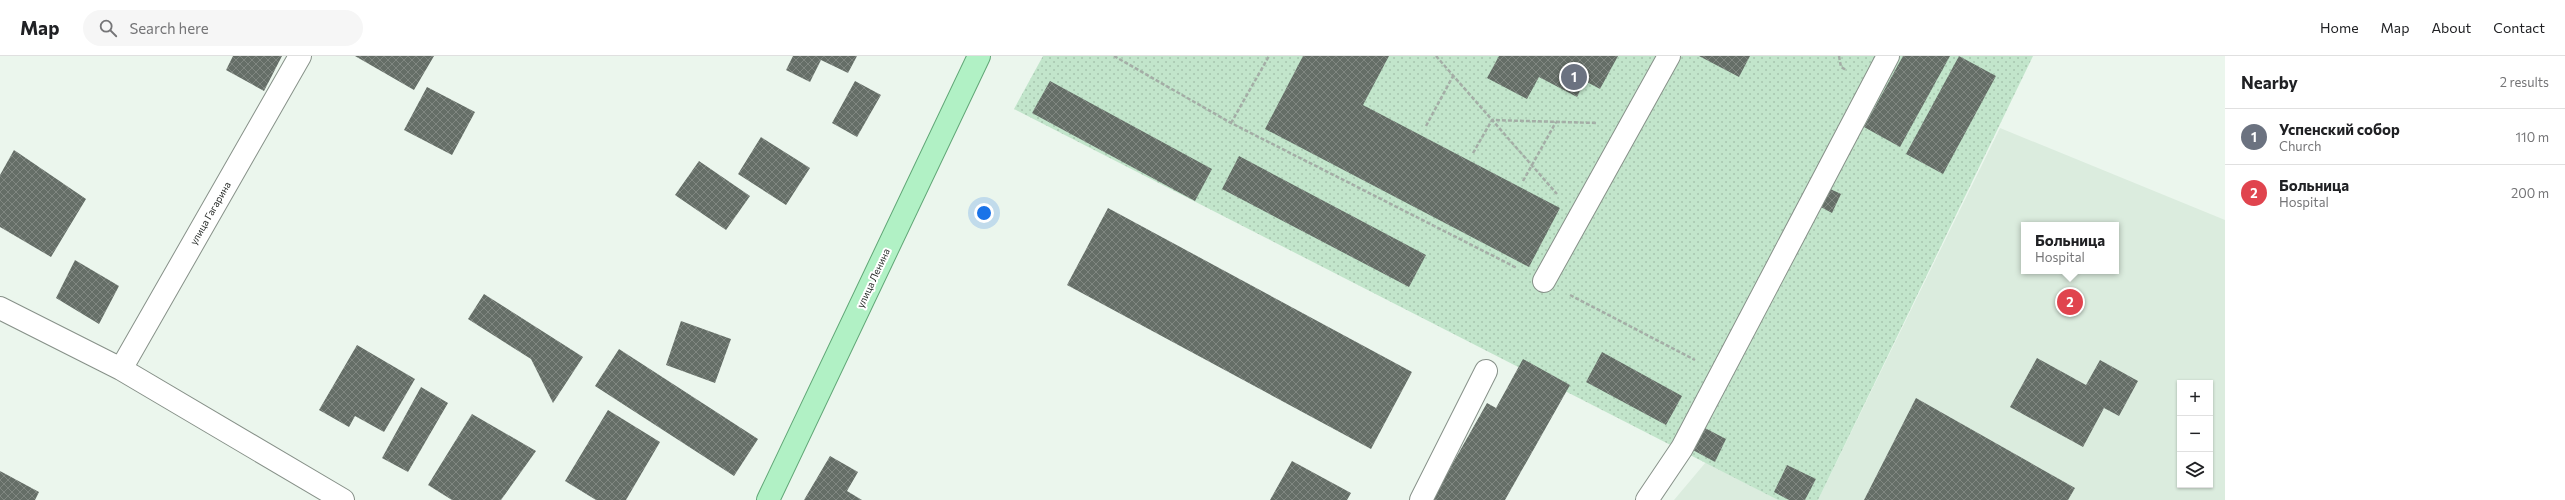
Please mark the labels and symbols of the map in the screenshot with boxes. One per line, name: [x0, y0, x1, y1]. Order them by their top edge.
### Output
pin: 1: [1561, 62, 1587, 92]
street label: улица Гагарина: [187, 179, 233, 247]
your location: [974, 203, 994, 223]
street label: улица Ленина: [854, 246, 892, 310]
pin: 2: [2057, 287, 2083, 317]

